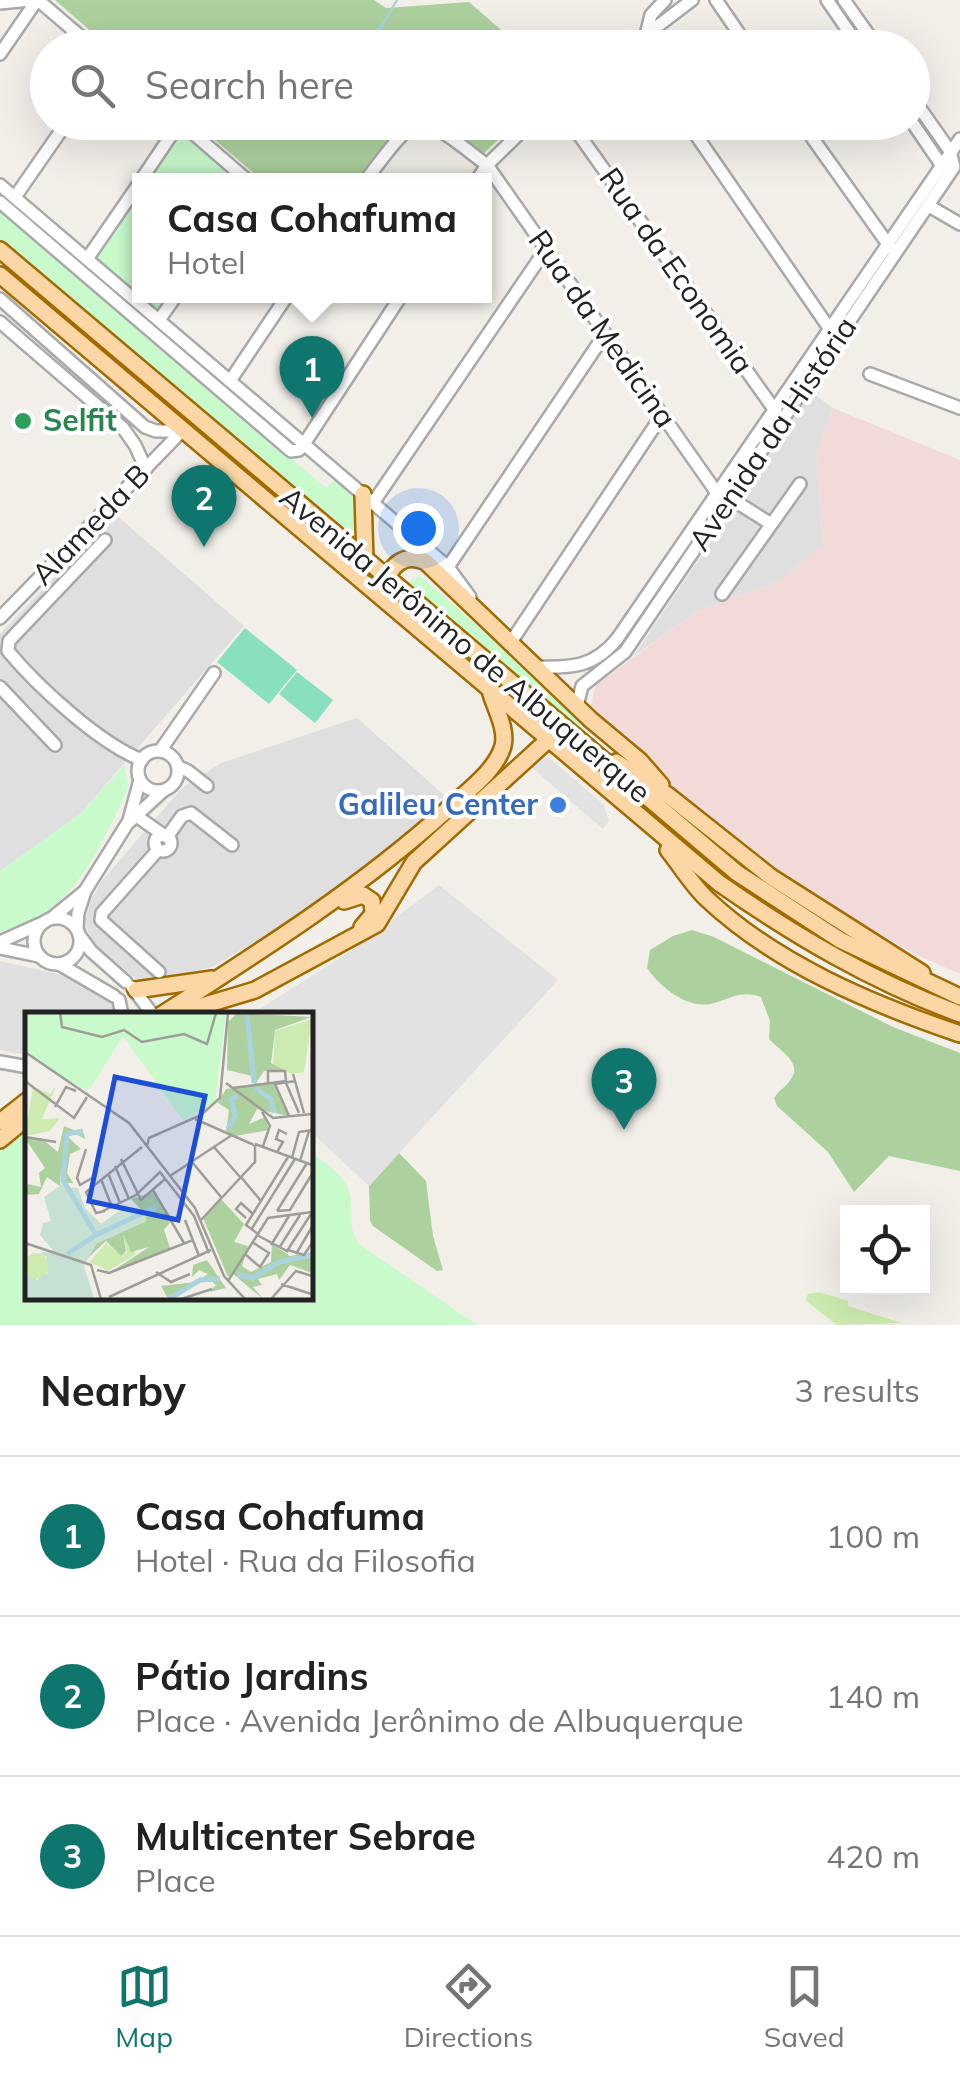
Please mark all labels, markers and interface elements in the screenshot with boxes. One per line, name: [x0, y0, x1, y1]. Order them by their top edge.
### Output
search box: [30, 30, 930, 140]
icon: search: [65, 58, 120, 113]
text: Search here: [145, 61, 354, 109]
street label: Rua da Economia: [592, 160, 762, 381]
popup: [132, 173, 492, 303]
text: Casa Cohafuma: [167, 194, 457, 242]
street label: Rua da Medicina: [521, 222, 685, 435]
text: Hotel: [167, 242, 246, 282]
street label: Avenida da História: [680, 309, 865, 558]
pin: 1: [280, 336, 344, 418]
place label: Selfit: [43, 401, 117, 439]
marker: Selfit: [12, 410, 34, 432]
street label: Alameda B: [23, 456, 157, 593]
pin: 2: [172, 464, 236, 547]
street label: Avenida Jerônimo de Albuquerque: [272, 478, 659, 811]
your location: [393, 503, 444, 554]
place label: Galileu Center: [338, 785, 538, 823]
marker: Galileu Center: [547, 794, 569, 816]
inset map: [25, 1012, 312, 1300]
pin: 3: [592, 1048, 656, 1130]
map controls: [840, 1205, 930, 1295]
button: locate: [840, 1205, 930, 1295]
text: Nearby: [40, 1364, 186, 1417]
text: 3 results: [795, 1370, 920, 1410]
text: Casa Cohafuma: [135, 1492, 425, 1540]
text: 1: [63, 1516, 82, 1556]
text: 100 m: [826, 1516, 920, 1556]
text: Hotel · Rua da Filosofia: [135, 1540, 476, 1580]
text: Pátio Jardins: [135, 1652, 368, 1700]
text: 2: [63, 1676, 82, 1716]
text: 140 m: [826, 1676, 920, 1716]
text: Place · Avenida Jerônimo de Albuquerque: [135, 1700, 744, 1740]
text: Multicenter Sebrae: [135, 1812, 476, 1860]
text: 3: [63, 1836, 82, 1876]
text: 420 m: [826, 1836, 920, 1876]
text: Place: [135, 1860, 216, 1900]
tab: Map: [115, 1959, 173, 2054]
tab: Directions: [404, 1959, 533, 2054]
tab: Saved: [764, 1959, 845, 2054]

